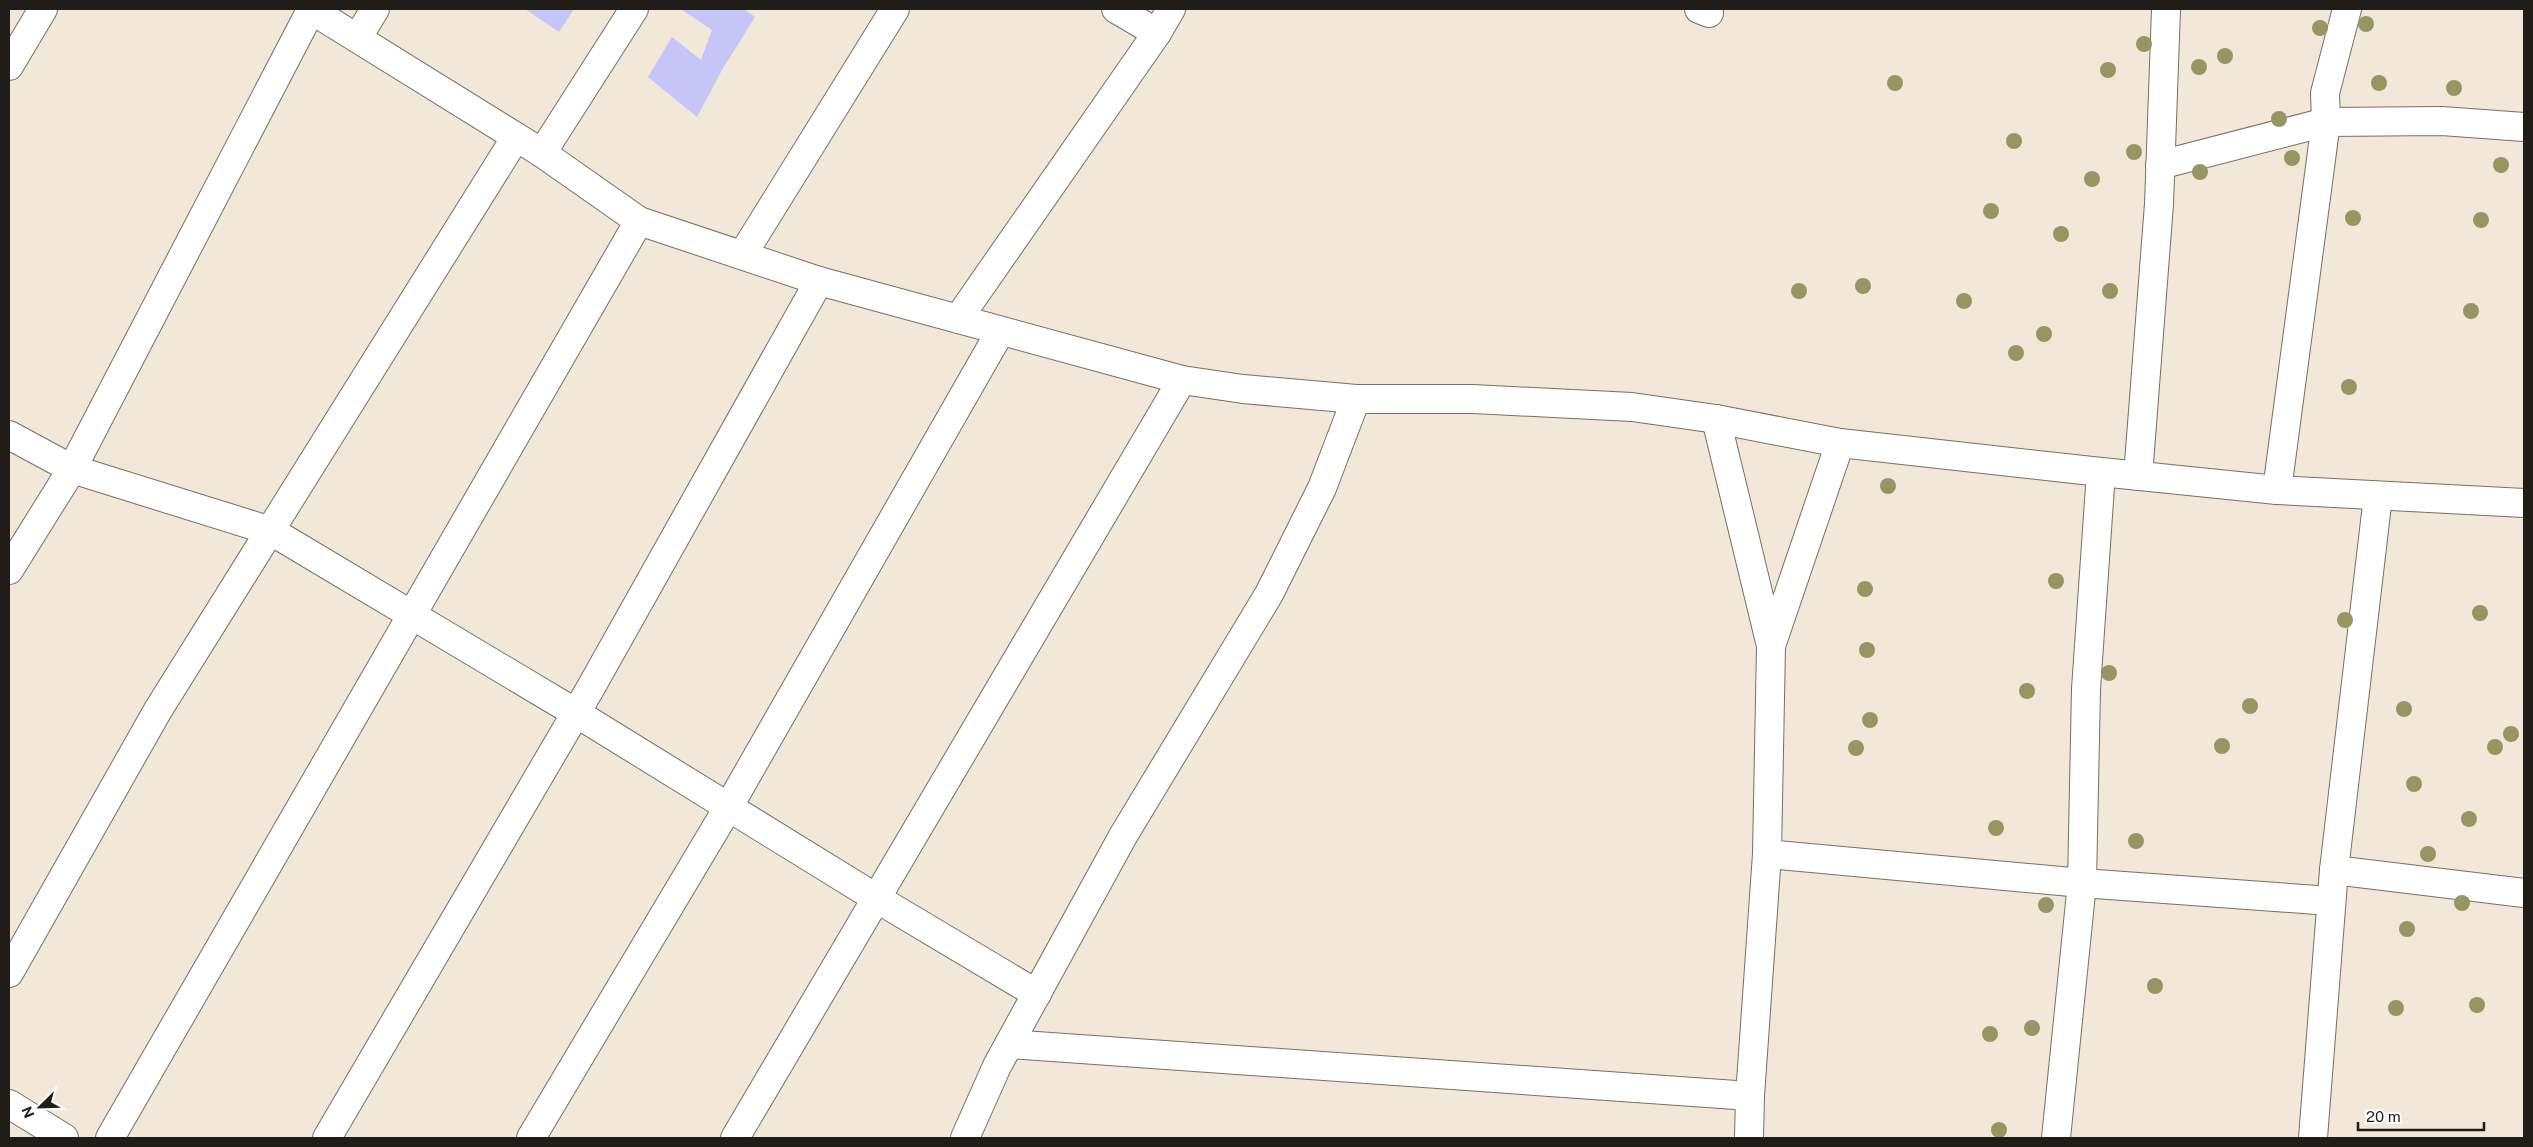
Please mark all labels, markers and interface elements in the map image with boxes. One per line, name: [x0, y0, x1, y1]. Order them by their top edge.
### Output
north arrow: [15, 1082, 65, 1132]
scale bar: [2358, 1100, 2484, 1132]
text: N: [19, 1104, 38, 1120]
text: 20 m: [2366, 1108, 2401, 1125]

